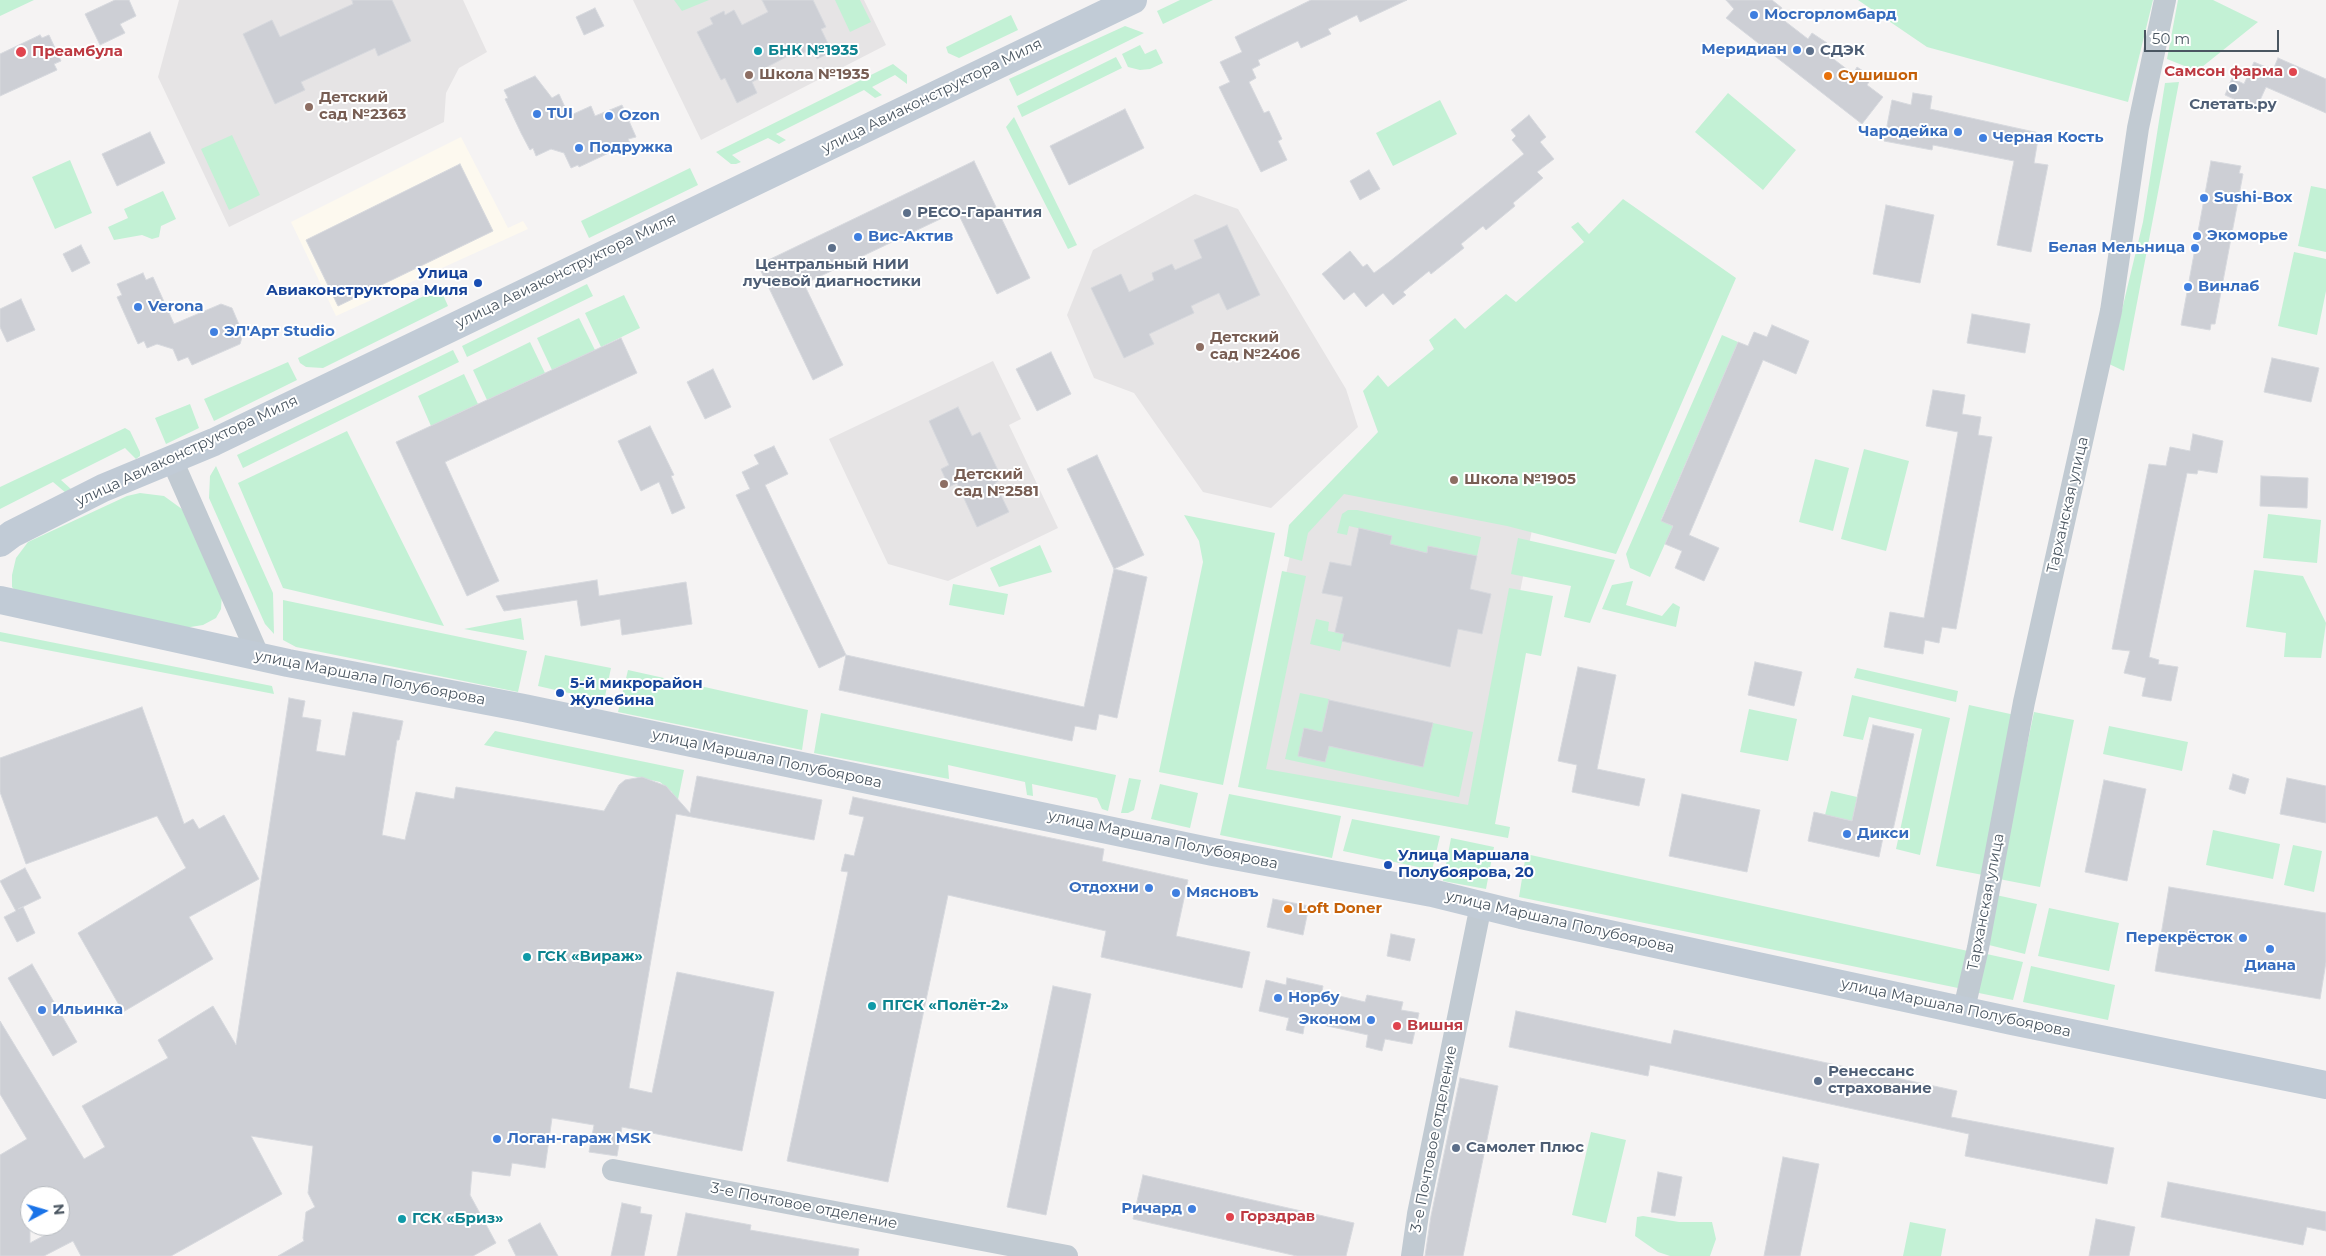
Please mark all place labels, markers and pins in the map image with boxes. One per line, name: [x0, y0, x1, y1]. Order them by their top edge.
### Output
place label: Мосгорломбард: [1764, 6, 1896, 24]
marker: Мосгорломбард: [1748, 9, 1760, 21]
place label: Меридиан: [1701, 41, 1787, 59]
place label: БНК №1935: [768, 42, 858, 60]
place label: СДЭК: [1820, 42, 1865, 60]
place label: Преамбула: [32, 43, 123, 61]
marker: Меридиан: [1791, 44, 1803, 56]
marker: Преамбула: [14, 45, 28, 59]
marker: БНК №1935: [752, 45, 764, 57]
marker: СДЭК: [1804, 45, 1816, 57]
place label: Самсон фарма: [2164, 63, 2283, 81]
place label: Школа №1935: [759, 66, 869, 84]
marker: Самсон фарма: [2287, 66, 2299, 78]
place label: Сушишоп: [1838, 67, 1918, 85]
marker: Школа №1935: [743, 69, 755, 81]
marker: Сушишоп: [1822, 70, 1834, 82]
marker: Слетать.ру: [2227, 82, 2239, 94]
place label: Детский сад №2363: [319, 89, 406, 124]
place label: Слетать.ру: [2189, 96, 2277, 114]
marker: Детский сад №2363: [303, 101, 315, 113]
place label: TUI: [547, 105, 573, 123]
place label: Ozon: [619, 107, 660, 125]
marker: TUI: [531, 108, 543, 120]
marker: Ozon: [603, 110, 615, 122]
place label: Чародейка: [1859, 123, 1948, 141]
marker: Чародейка: [1952, 126, 1964, 138]
place label: Черная Кость: [1993, 129, 2103, 147]
marker: Черная Кость: [1977, 132, 1989, 144]
place label: Подружка: [589, 139, 673, 157]
marker: Подружка: [573, 142, 585, 154]
place label: Sushi-Box: [2214, 189, 2293, 207]
marker: Sushi-Box: [2198, 192, 2210, 204]
place label: РЕСО-Гарантия: [917, 204, 1042, 222]
marker: РЕСО-Гарантия: [901, 207, 913, 219]
place label: Экоморье: [2207, 227, 2288, 245]
place label: Вис-Актив: [868, 228, 953, 246]
marker: Экоморье: [2191, 230, 2203, 242]
marker: Вис-Актив: [852, 231, 864, 243]
place label: Белая Мельница: [2048, 239, 2185, 257]
marker: Центральный НИИ лучевой диагностики: [826, 242, 838, 254]
marker: Белая Мельница: [2189, 242, 2201, 254]
place label: Центральный НИИ лучевой диагностики: [743, 256, 921, 291]
place label: Улица Авиаконструктора Миля: [266, 265, 468, 300]
marker: Улица Авиаконструктора Миля: [472, 277, 484, 289]
place label: Винлаб: [2198, 278, 2259, 296]
marker: Винлаб: [2182, 281, 2194, 293]
place label: Verona: [148, 298, 204, 316]
marker: Verona: [132, 301, 144, 313]
place label: ЭЛ'Арт Studio: [224, 323, 335, 341]
marker: ЭЛ'Арт Studio: [208, 326, 220, 338]
place label: Детский сад №2406: [1210, 329, 1300, 364]
marker: Детский сад №2406: [1194, 341, 1206, 353]
place label: Детский сад №2581: [954, 466, 1039, 501]
place label: Школа №1905: [1464, 471, 1576, 489]
marker: Школа №1905: [1448, 474, 1460, 486]
marker: Детский сад №2581: [938, 478, 950, 490]
place label: 5-й микрорайон Жулебина: [570, 675, 703, 710]
marker: 5-й микрорайон Жулебина: [554, 687, 566, 699]
place label: Дикси: [1857, 825, 1909, 843]
marker: Дикси: [1841, 828, 1853, 840]
place label: Улица Маршала Полубоярова, 20: [1398, 847, 1534, 882]
marker: Улица Маршала Полубоярова, 20: [1382, 859, 1394, 871]
place label: Отдохни: [1069, 879, 1139, 897]
marker: Отдохни: [1143, 882, 1155, 894]
place label: Мясновъ: [1186, 884, 1259, 902]
marker: Мясновъ: [1170, 887, 1182, 899]
place label: Loft Doner: [1298, 900, 1382, 918]
marker: Loft Doner: [1282, 903, 1294, 915]
place label: Перекрёсток: [2125, 929, 2233, 947]
marker: Перекрёсток: [2237, 932, 2249, 944]
marker: Диана: [2264, 943, 2276, 955]
place label: ГСК «Вираж»: [537, 948, 643, 966]
marker: ГСК «Вираж»: [521, 951, 533, 963]
place label: Диана: [2244, 957, 2296, 975]
place label: Норбу: [1288, 989, 1340, 1007]
marker: Норбу: [1272, 992, 1284, 1004]
place label: ПГСК «Полёт-2»: [882, 997, 1009, 1015]
marker: ПГСК «Полёт-2»: [866, 1000, 878, 1012]
place label: Ильинка: [52, 1001, 123, 1019]
marker: Ильинка: [36, 1004, 48, 1016]
place label: Эконом: [1299, 1011, 1361, 1029]
marker: Эконом: [1365, 1014, 1377, 1026]
place label: Вишня: [1407, 1017, 1463, 1035]
marker: Вишня: [1391, 1020, 1403, 1032]
place label: Ренессанс страхование: [1828, 1063, 1932, 1098]
marker: Ренессанс страхование: [1812, 1075, 1824, 1087]
place label: Логан-гараж MSK: [507, 1130, 651, 1148]
marker: Логан-гараж MSK: [491, 1133, 503, 1145]
place label: Самолет Плюс: [1466, 1139, 1584, 1157]
marker: Самолет Плюс: [1450, 1142, 1462, 1154]
place label: Ричард: [1121, 1200, 1182, 1218]
marker: Ричард: [1186, 1203, 1198, 1215]
place label: Горздрав: [1240, 1208, 1315, 1226]
place label: ГСК «Бриз»: [412, 1210, 504, 1228]
marker: Горздрав: [1224, 1211, 1236, 1223]
marker: ГСК «Бриз»: [396, 1213, 408, 1225]

